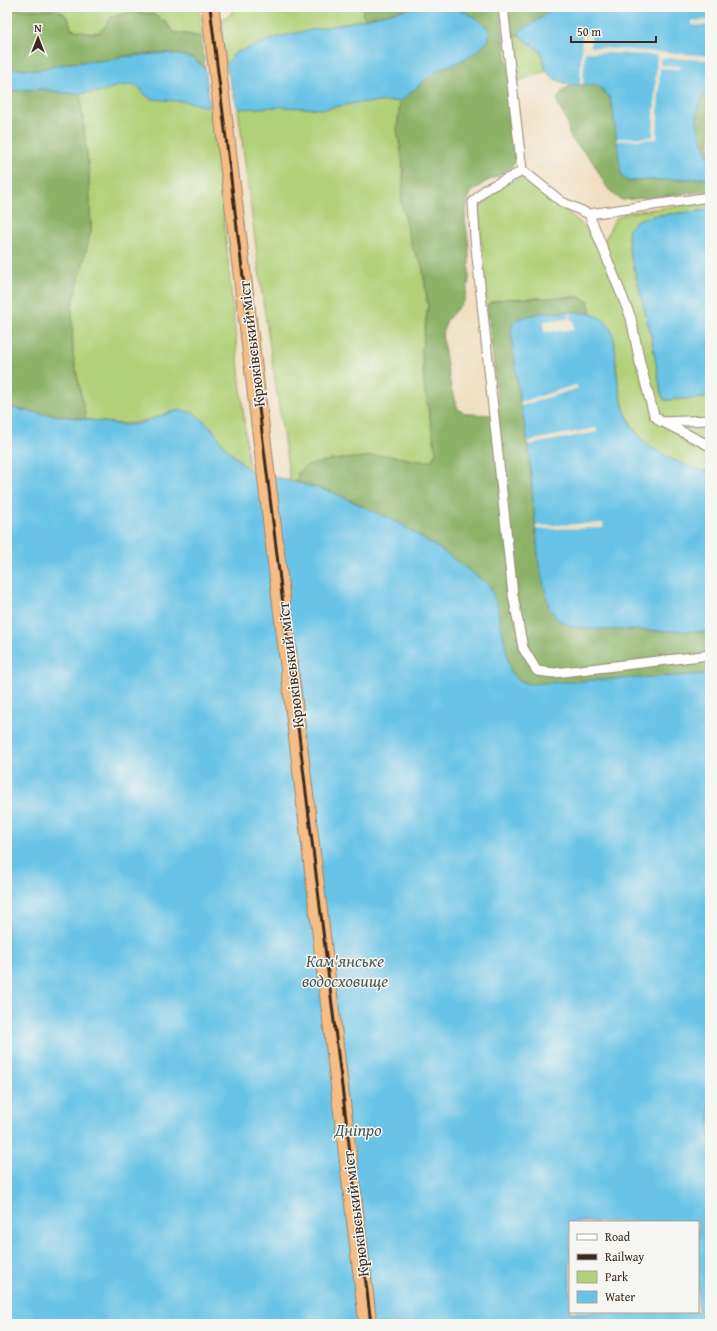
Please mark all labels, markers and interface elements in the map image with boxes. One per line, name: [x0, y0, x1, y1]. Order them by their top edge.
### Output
north arrow: [18, 18, 58, 58]
scale bar: [571, 18, 656, 44]
text: N: [34, 20, 42, 36]
text: 50 m: [577, 23, 601, 40]
street label: Крюківський міст: [231, 279, 271, 409]
street label: Крюківський міст: [270, 600, 310, 730]
water label: Кам'янське водосховище: [302, 948, 388, 993]
water label: Дніпро: [334, 1117, 381, 1142]
street label: Крюківський міст: [335, 1149, 375, 1279]
legend: [569, 1221, 699, 1313]
text: Road: [605, 1228, 631, 1245]
text: Railway: [605, 1248, 644, 1265]
text: Park: [605, 1268, 629, 1285]
text: Water: [605, 1288, 635, 1305]

